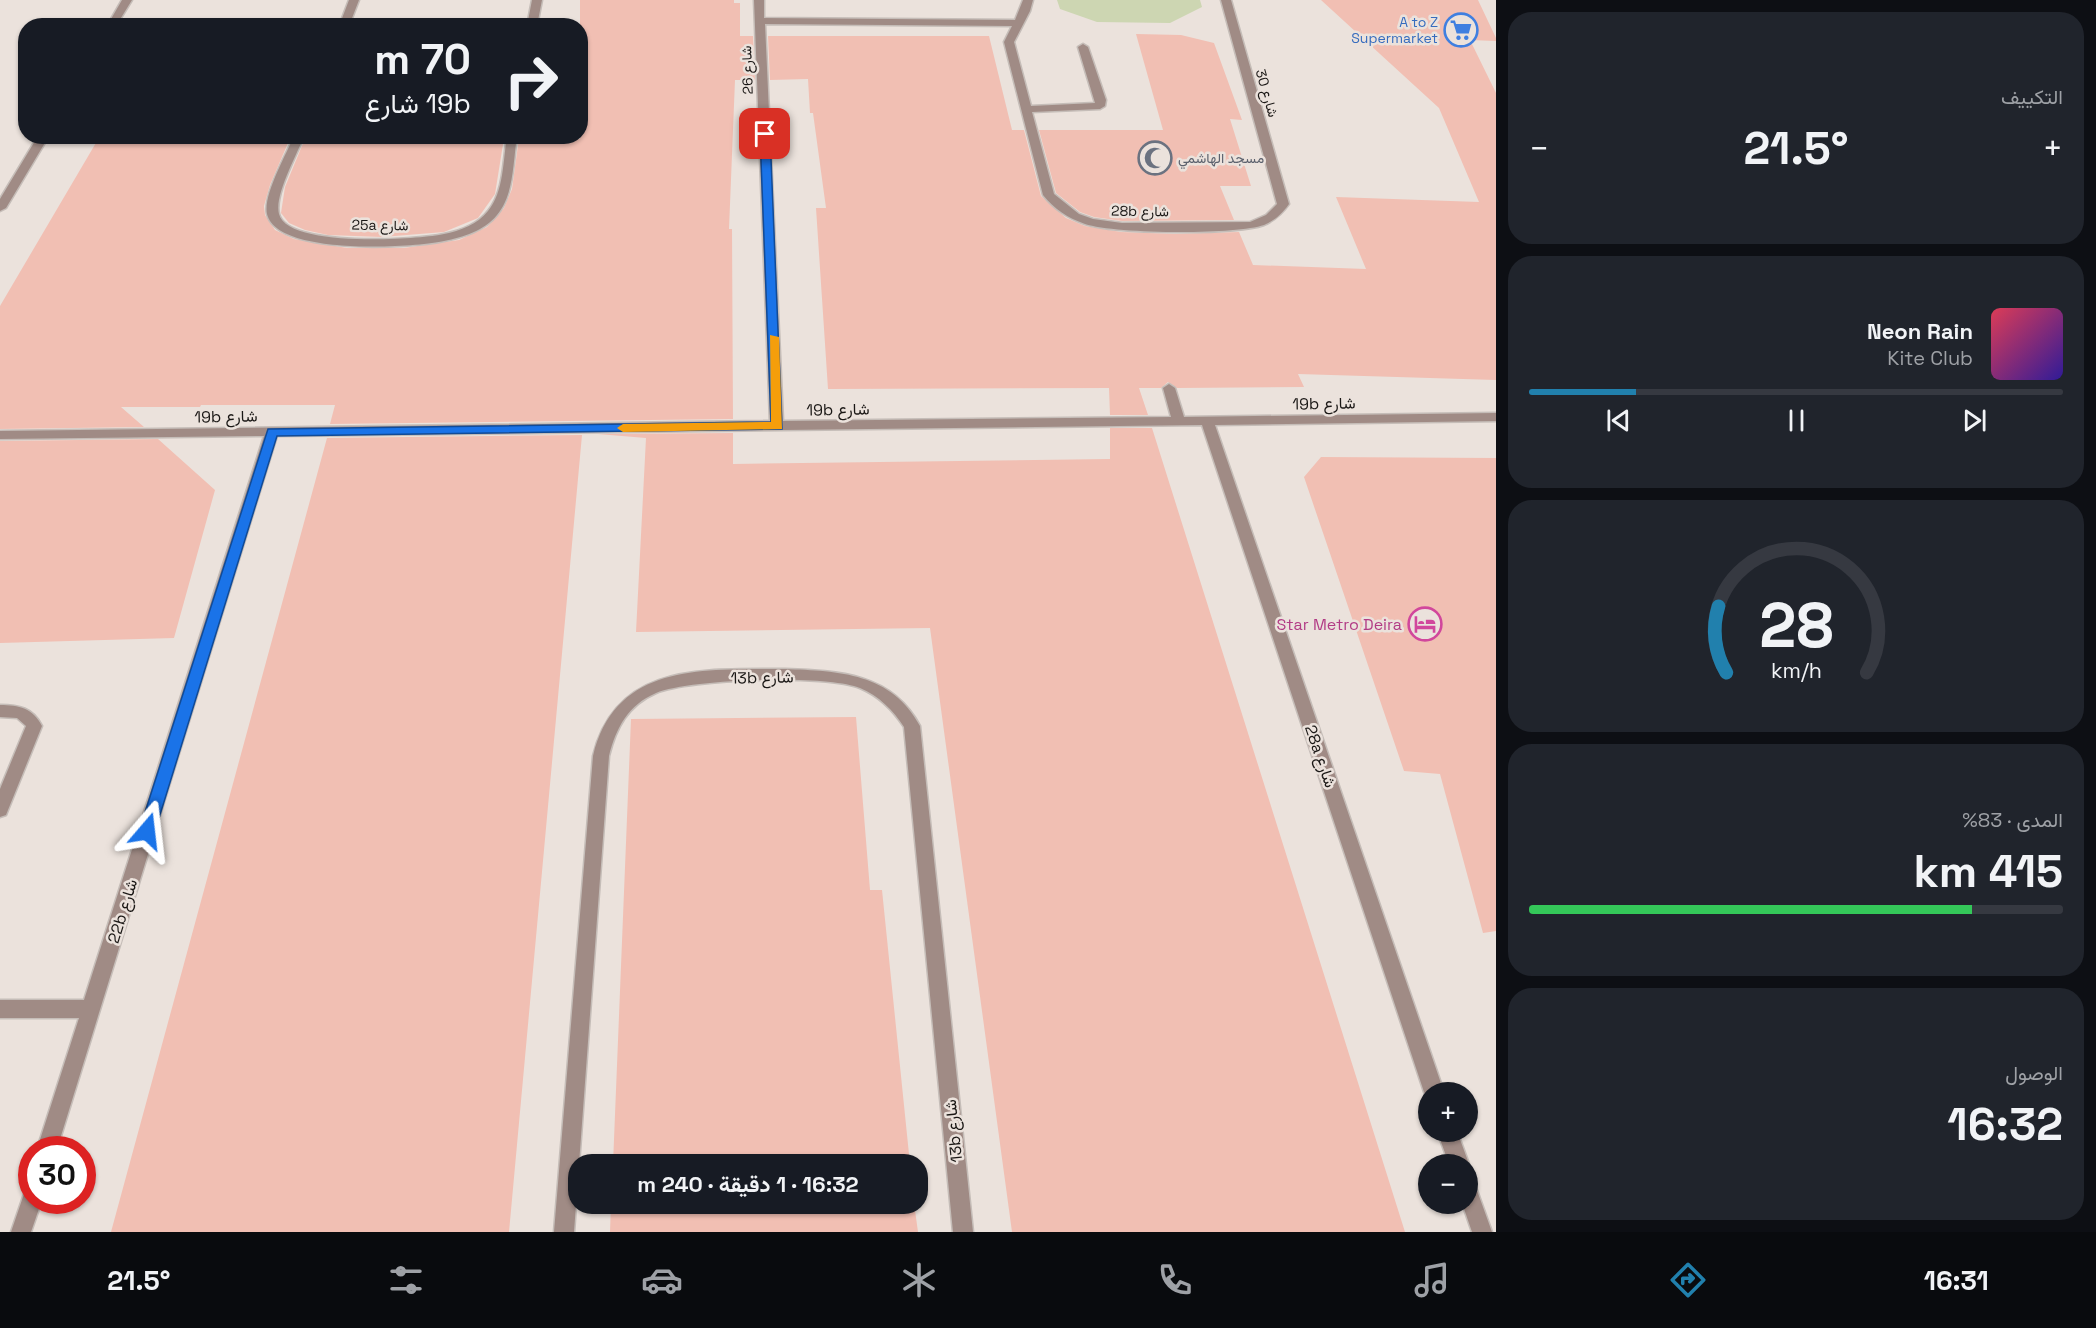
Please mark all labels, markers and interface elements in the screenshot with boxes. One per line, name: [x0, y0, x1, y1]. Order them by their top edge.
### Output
supermarket icon: A to Z Supermarket: [1443, 12, 1479, 48]
place label: A to Z Supermarket: [1351, 13, 1438, 47]
text: 70 m: [374, 33, 471, 86]
icon: right: [492, 42, 570, 120]
street label: شارع 26: [737, 45, 759, 95]
street label: شارع 30: [1250, 67, 1282, 120]
text: التكييف: [2001, 84, 2063, 110]
text: 19b شارع: [365, 86, 471, 121]
pin: [739, 108, 790, 159]
icon: arrive: [748, 117, 781, 150]
text: 21.5°: [1743, 120, 1849, 177]
text: −: [1529, 128, 1549, 170]
text: +: [2043, 128, 2063, 170]
mosque icon: مسجد الهاشمي: [1137, 140, 1173, 176]
place label: مسجد الهاشمي: [1178, 149, 1264, 170]
street label: 28b شارع: [1111, 201, 1169, 223]
street label: 25a شارع: [351, 216, 408, 236]
text: Neon Rain: [1867, 317, 1973, 345]
text: Kite Club: [1887, 345, 1973, 371]
street label: 19b شارع: [1292, 392, 1356, 416]
street label: 19b شارع: [806, 398, 870, 422]
icon: previous: [1602, 404, 1635, 437]
icon: pause: [1780, 404, 1813, 437]
icon: next: [1958, 404, 1991, 437]
street label: 19b شارع: [194, 405, 258, 429]
text: 28: [1759, 586, 1833, 665]
hotel icon: Star Metro Deira: [1407, 606, 1443, 642]
place label: Star Metro Deira: [1276, 614, 1402, 635]
text: km/h: [1770, 657, 1822, 684]
street label: 13b شارع: [730, 666, 794, 690]
street label: 28a شارع: [1299, 722, 1341, 791]
position arrow: [115, 799, 179, 863]
text: المدى · 83%: [1962, 807, 2063, 833]
text: 415 km: [1913, 843, 2063, 900]
street label: 22b شارع: [103, 877, 143, 946]
text: الوصول: [2005, 1060, 2063, 1086]
map controls: [1418, 1082, 1478, 1214]
button: +: [1418, 1082, 1478, 1142]
text: 16:32: [1947, 1096, 2063, 1153]
street label: 13b شارع: [940, 1098, 968, 1163]
speed limit sign: 30: [18, 1136, 96, 1214]
button: −: [1418, 1154, 1478, 1214]
text: 16:32 · 1 دقيقة · 240 m: [637, 1170, 859, 1198]
icon: filters: [385, 1259, 427, 1301]
icon: car: [641, 1259, 683, 1301]
icon: climate: [898, 1259, 940, 1301]
icon: phone: [1154, 1259, 1196, 1301]
icon: music: [1411, 1259, 1453, 1301]
icon: directions: [1667, 1259, 1709, 1301]
text: 21.5°: [107, 1263, 170, 1298]
text: 16:31: [1924, 1263, 1989, 1298]

